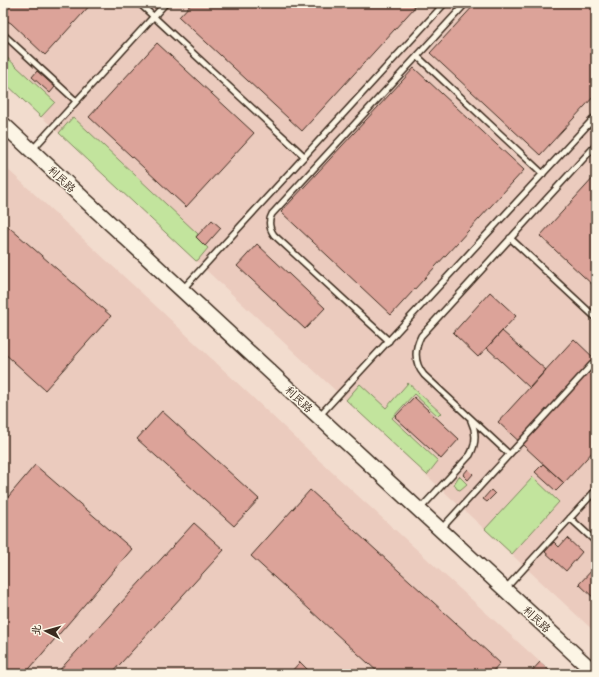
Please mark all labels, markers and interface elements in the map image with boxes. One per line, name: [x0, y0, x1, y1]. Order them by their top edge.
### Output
street label: 利民路: [45, 163, 78, 195]
street label: 利民路: [282, 383, 315, 415]
street label: 利民路: [520, 603, 553, 635]
north arrow: [26, 611, 66, 651]
text: 北: [30, 624, 44, 636]

